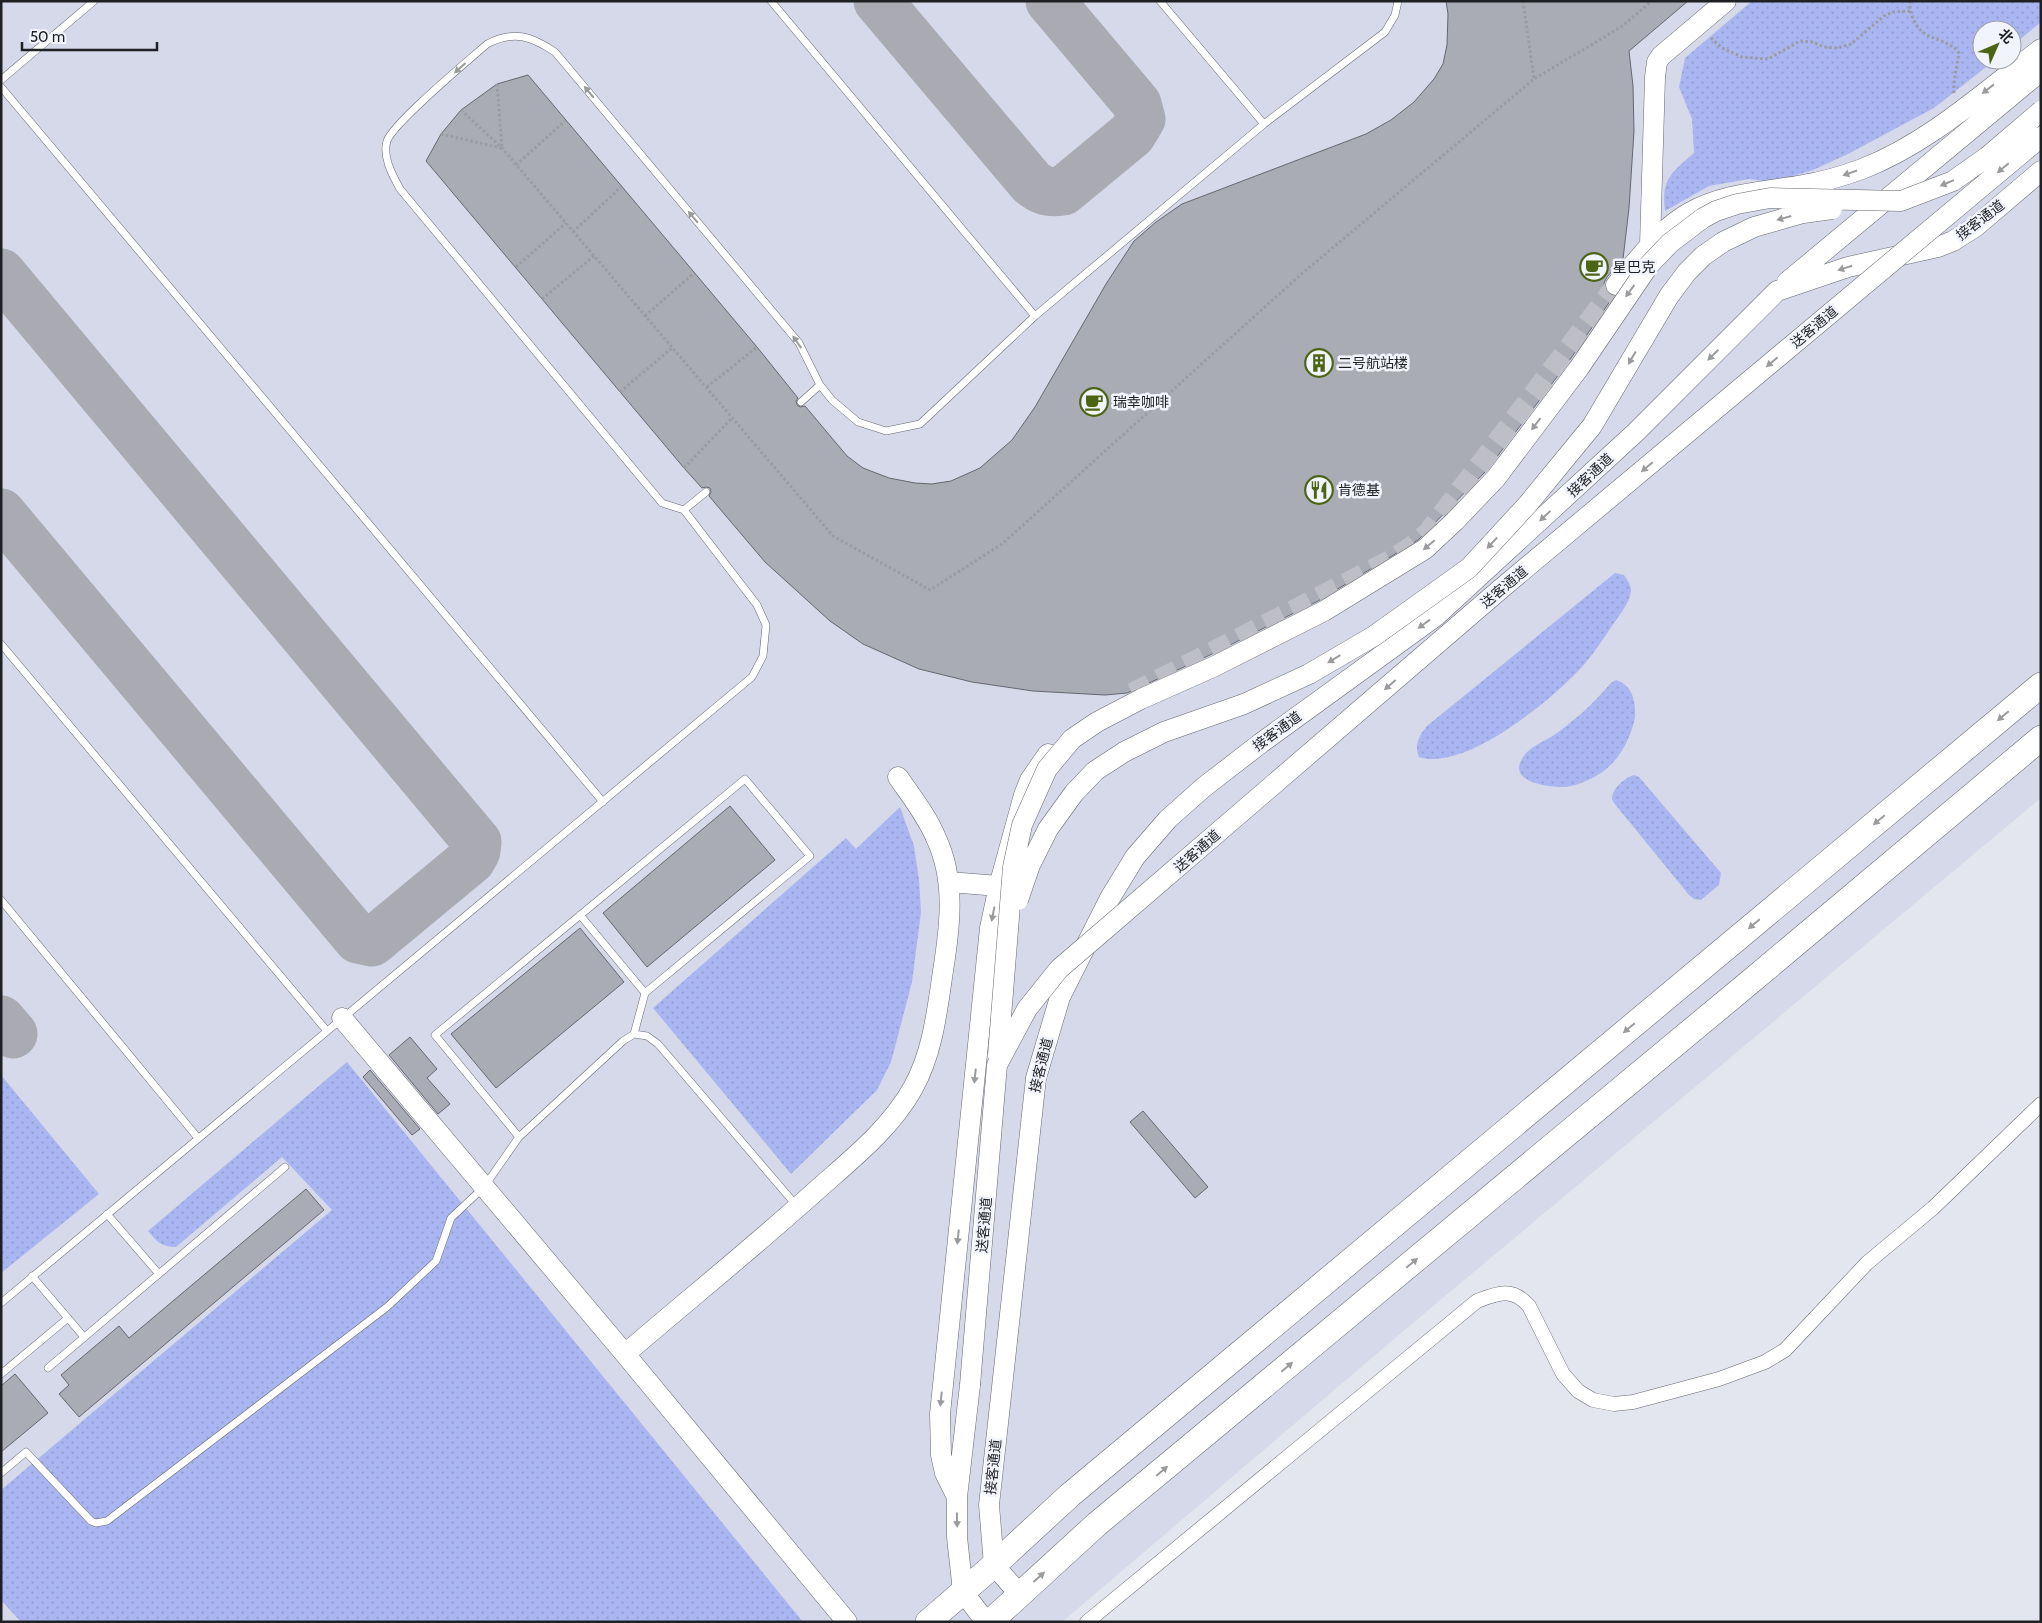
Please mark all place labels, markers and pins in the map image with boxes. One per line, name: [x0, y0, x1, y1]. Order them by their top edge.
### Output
cafe icon: 星巴克: [1579, 252, 1609, 282]
place label: 星巴克: [1613, 258, 1655, 276]
building icon: 二号航站楼: [1304, 348, 1334, 378]
place label: 二号航站楼: [1338, 354, 1408, 372]
cafe icon: 瑞幸咖啡: [1079, 387, 1109, 417]
place label: 瑞幸咖啡: [1113, 393, 1169, 411]
restaurant icon: 肯德基: [1304, 475, 1334, 505]
place label: 肯德基: [1338, 481, 1380, 499]

